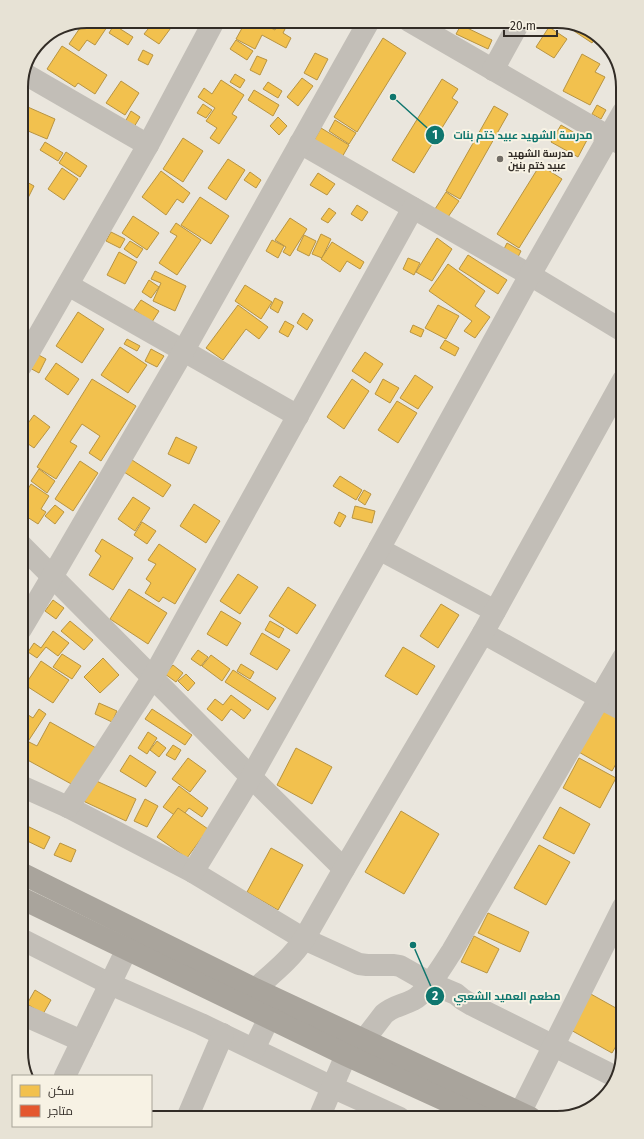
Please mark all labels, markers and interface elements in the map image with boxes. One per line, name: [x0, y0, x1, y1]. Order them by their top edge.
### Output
scale bar: [504, 12, 557, 38]
text: 20 m: [510, 19, 536, 33]
callout: مدرسة الشهيد عبيد ختم بنات: [425, 124, 600, 147]
text: 1: [432, 128, 438, 142]
text: مدرسة الشهيد عبيد ختم بنات: [453, 129, 593, 143]
place label: مدرسة الشهيد عبيد ختم بنين: [508, 148, 573, 173]
marker: مدرسة الشهيد عبيد ختم بنين: [495, 154, 505, 164]
callout: مطعم العميد الشعبي: [425, 984, 568, 1007]
text: 2: [432, 989, 438, 1003]
text: مطعم العميد الشعبي: [453, 990, 561, 1006]
legend: [12, 1075, 152, 1127]
text: سكن: [48, 1084, 74, 1098]
text: متاجر: [47, 1104, 73, 1118]

